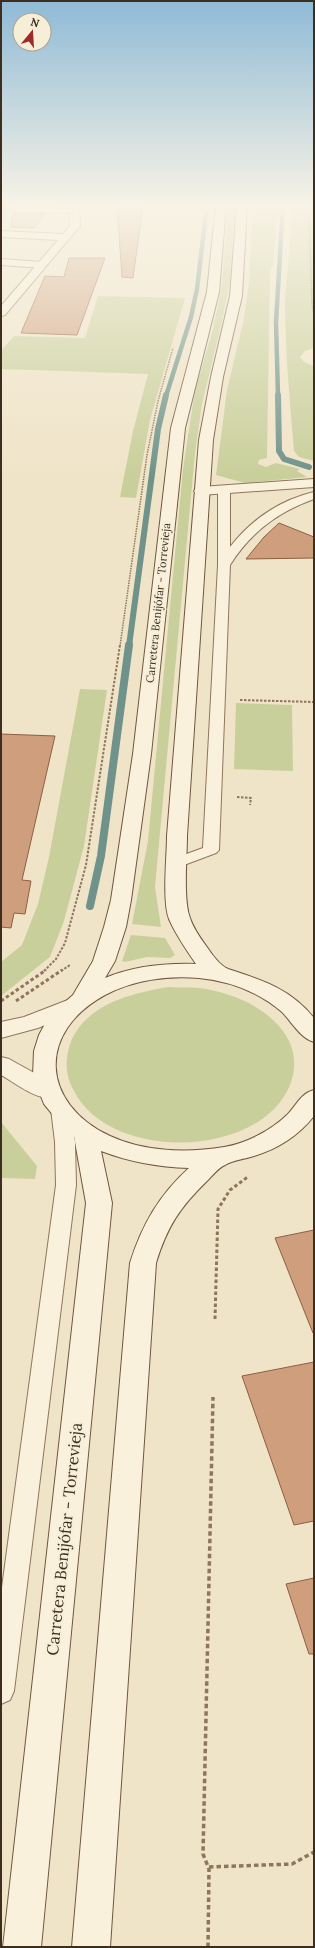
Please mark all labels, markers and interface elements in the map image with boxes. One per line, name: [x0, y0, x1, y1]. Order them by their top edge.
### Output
north arrow: [12, 12, 52, 52]
text: N: [29, 15, 42, 31]
street label: Carretera Benijófar - Torrevieja: [143, 522, 173, 684]
street label: Carretera Benijófar - Torrevieja: [42, 1422, 86, 1656]

